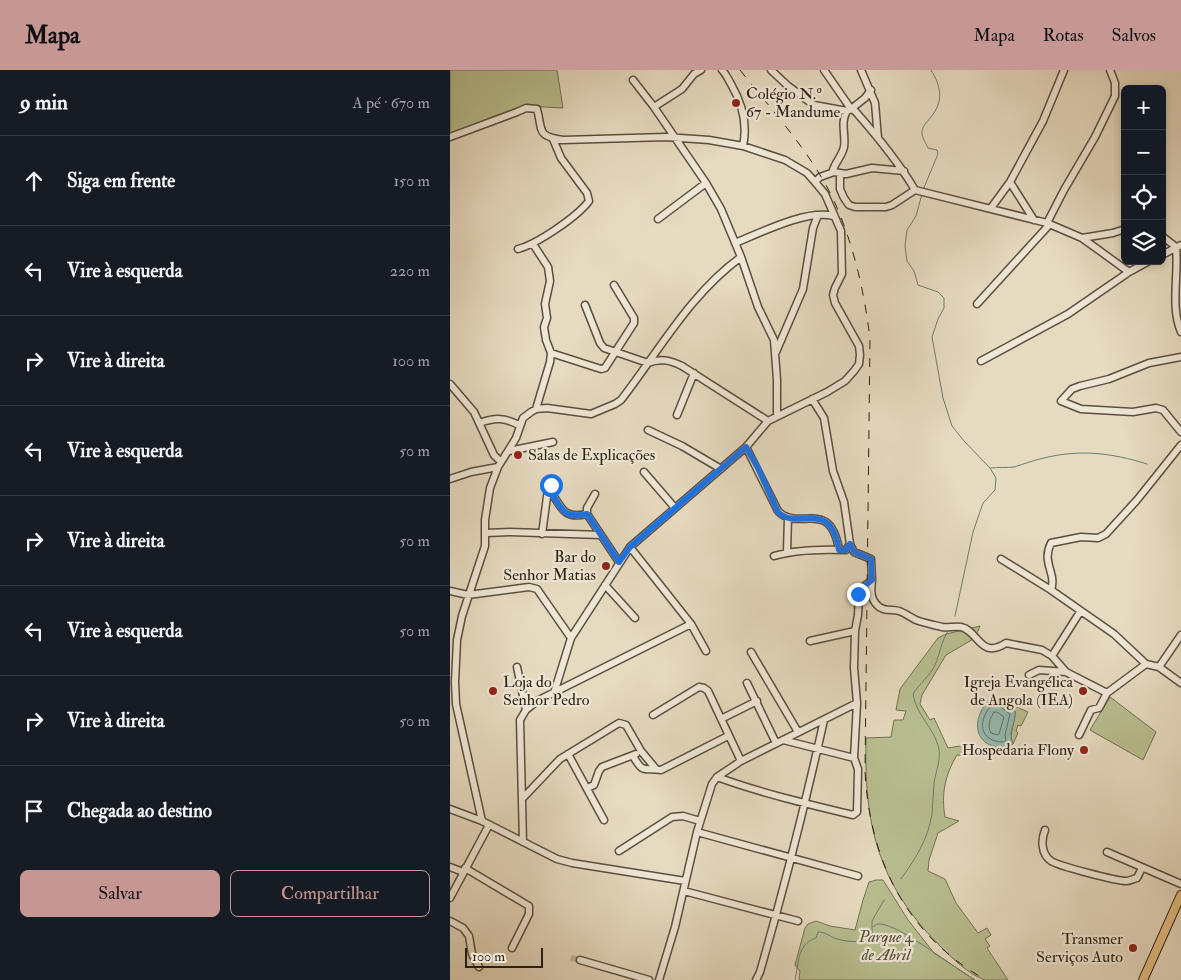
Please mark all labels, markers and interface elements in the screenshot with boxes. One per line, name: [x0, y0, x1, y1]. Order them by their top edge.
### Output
text: Mapa: [25, 20, 80, 51]
text: Mapa: [974, 24, 1015, 47]
text: Rotas: [1043, 24, 1084, 47]
text: Salvos: [1112, 24, 1156, 47]
place label: Colégio N.º 67 - Mandume: [746, 84, 841, 122]
map controls: [1121, 85, 1166, 265]
button: +: [1121, 85, 1166, 130]
text: 9 min: [20, 89, 68, 116]
text: A pé · 670 m: [352, 93, 430, 113]
marker: Colégio N.º 67 - Mandume: [730, 97, 742, 109]
button: −: [1121, 130, 1166, 175]
icon: ahead: [20, 167, 48, 195]
text: Siga em frente: [67, 169, 175, 193]
text: 150 m: [393, 171, 430, 191]
button: locate: [1121, 175, 1166, 220]
button: layers: [1121, 220, 1166, 265]
icon: left: [20, 257, 48, 285]
text: Vire à esquerda: [67, 259, 182, 283]
text: 220 m: [390, 261, 430, 281]
icon: right: [20, 347, 48, 375]
text: Vire à direita: [67, 349, 164, 373]
text: 100 m: [392, 351, 430, 371]
icon: left: [20, 437, 48, 465]
text: Vire à esquerda: [67, 439, 182, 463]
text: 50 m: [399, 441, 430, 461]
place label: Salas de Explicações: [528, 445, 655, 466]
marker: Salas de Explicações: [512, 449, 524, 461]
route start: [540, 474, 563, 497]
icon: right: [20, 527, 48, 555]
text: Vire à direita: [67, 529, 164, 553]
text: 50 m: [399, 531, 430, 551]
place label: Bar do Senhor Matias: [503, 547, 596, 585]
marker: Bar do Senhor Matias: [600, 560, 612, 572]
route end: [847, 583, 870, 606]
icon: left: [20, 617, 48, 645]
text: Vire à esquerda: [67, 619, 182, 643]
text: 50 m: [399, 621, 430, 641]
place label: Loja do Senhor Pedro: [503, 672, 590, 710]
place label: Igreja Evangélica de Angola (IEA): [964, 672, 1073, 710]
marker: Loja do Senhor Pedro: [487, 685, 499, 697]
marker: Igreja Evangélica de Angola (IEA): [1077, 685, 1089, 697]
icon: right: [20, 707, 48, 735]
text: Vire à direita: [67, 709, 164, 733]
text: 50 m: [399, 711, 430, 731]
place label: Hospedaria Flony: [962, 740, 1075, 761]
marker: Hospedaria Flony: [1078, 744, 1090, 756]
icon: arrive: [20, 797, 48, 825]
text: Chegada ao destino: [67, 799, 212, 823]
button: Salvar: [20, 870, 220, 917]
button: Compartilhar: [230, 870, 430, 917]
park label: Parque 4 de Abril: [858, 927, 915, 965]
place label: Transmer Serviços Auto: [1036, 929, 1123, 967]
marker: Transmer Serviços Auto: [1127, 942, 1139, 954]
scale bar: [465, 945, 542, 968]
text: 100 m: [472, 948, 505, 965]

